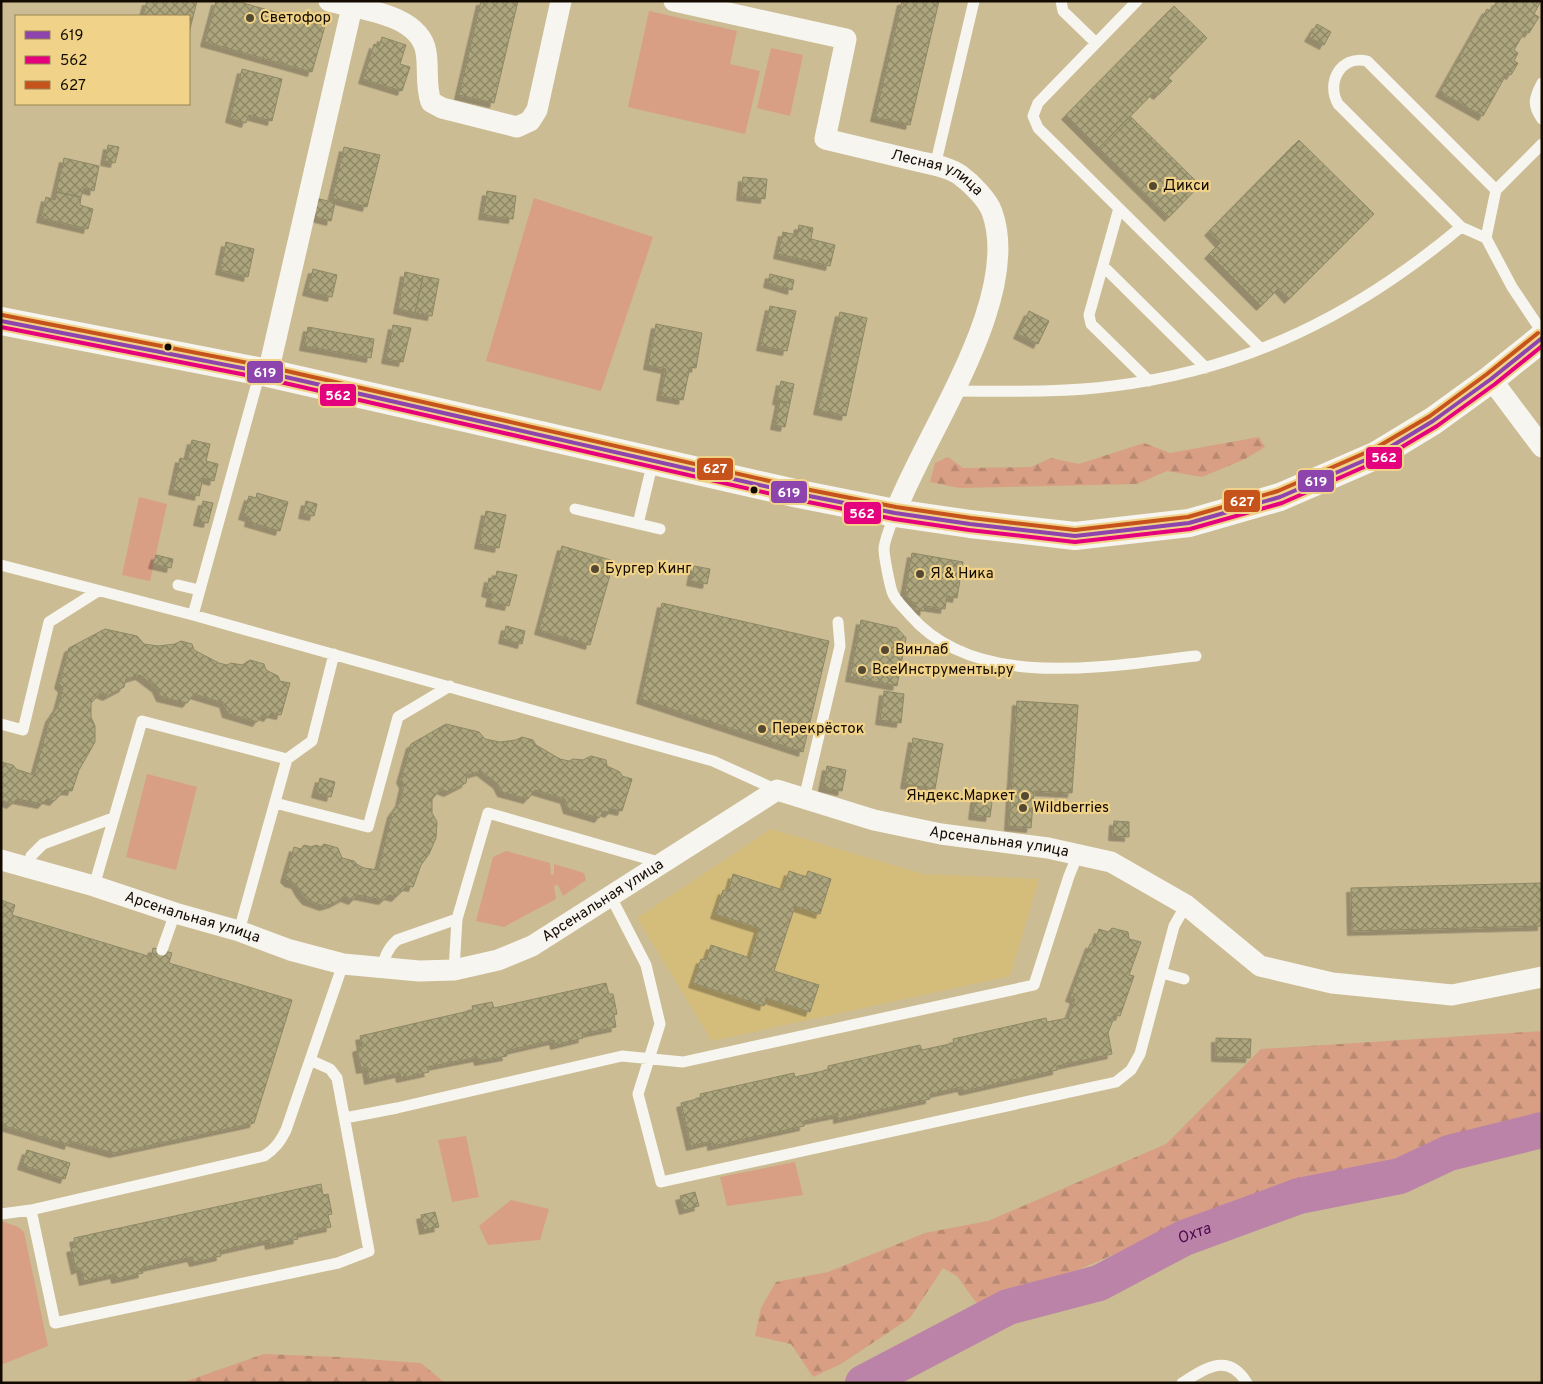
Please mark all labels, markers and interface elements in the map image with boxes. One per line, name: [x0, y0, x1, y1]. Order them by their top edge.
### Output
place label: Светофор: [260, 9, 331, 28]
marker: Светофор: [244, 12, 256, 24]
legend: [15, 15, 190, 105]
text: 619: [60, 27, 84, 46]
text: 562: [60, 52, 87, 71]
text: 627: [60, 77, 86, 96]
street label: Лесная улица: [889, 146, 987, 200]
place label: Дикси: [1163, 177, 1210, 196]
marker: Дикси: [1147, 180, 1159, 192]
unlabelled marker: [163, 342, 173, 352]
line badge: 619: [246, 360, 284, 384]
text: 619: [254, 365, 276, 382]
line badge: 562: [319, 383, 357, 407]
text: 562: [325, 388, 351, 405]
line badge: 562: [1365, 446, 1403, 470]
text: 562: [1371, 450, 1397, 467]
line badge: 627: [696, 457, 734, 481]
text: 627: [703, 461, 727, 478]
line badge: 619: [1297, 469, 1335, 493]
text: 619: [1305, 474, 1327, 491]
line badge: 619: [770, 480, 808, 504]
unlabelled marker: [749, 485, 759, 495]
text: 619: [778, 485, 800, 502]
line badge: 627: [1223, 489, 1261, 513]
text: 627: [1230, 494, 1254, 511]
line badge: 562: [843, 501, 882, 525]
text: 562: [849, 506, 875, 523]
place label: Бургер Кинг: [605, 560, 692, 579]
marker: Бургер Кинг: [589, 563, 601, 575]
place label: Я & Ника: [930, 565, 994, 584]
marker: Я & Ника: [914, 568, 926, 580]
place label: Винлаб: [895, 641, 948, 660]
marker: Винлаб: [879, 644, 891, 656]
place label: ВсеИнструменты.ру: [872, 661, 1014, 680]
marker: ВсеИнструменты.ру: [856, 664, 868, 676]
place label: Перекрёсток: [772, 720, 864, 739]
marker: Перекрёсток: [756, 723, 768, 735]
place label: Яндекс.Маркет: [906, 787, 1015, 806]
marker: Яндекс.Маркет: [1019, 790, 1031, 802]
place label: Wildberries: [1033, 799, 1109, 818]
marker: Wildberries: [1017, 802, 1029, 814]
street label: Арсенальная улица: [928, 822, 1071, 862]
street label: Арсенальная улица: [538, 855, 667, 947]
street label: Арсенальная улица: [122, 887, 263, 948]
water label: Охта: [1174, 1219, 1214, 1250]

